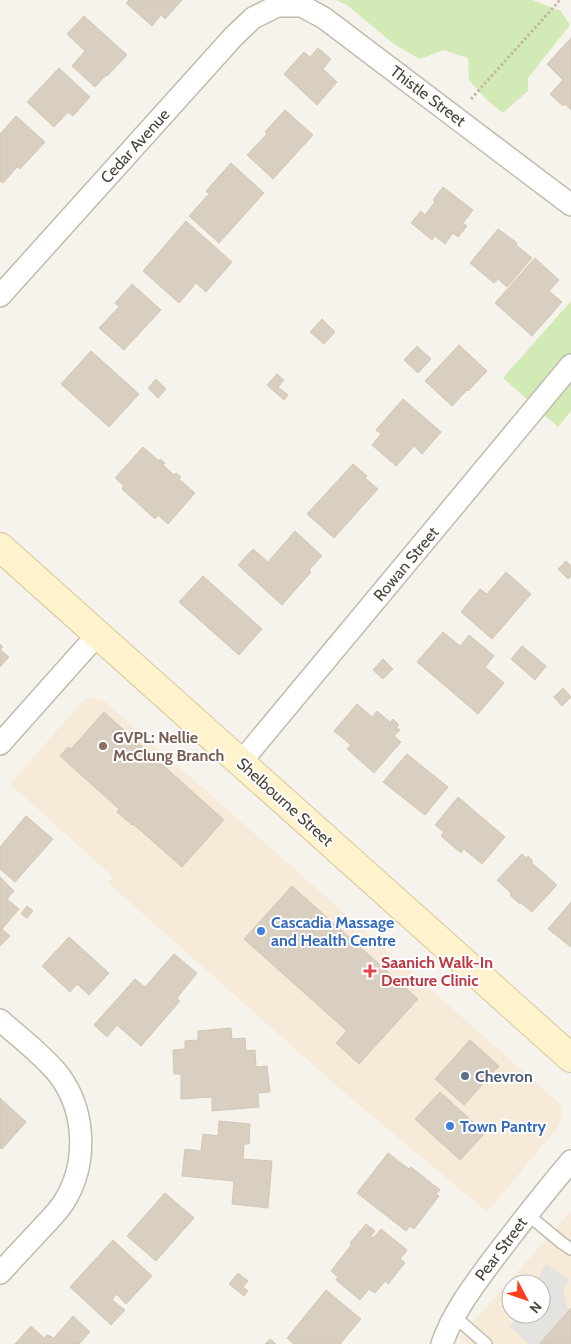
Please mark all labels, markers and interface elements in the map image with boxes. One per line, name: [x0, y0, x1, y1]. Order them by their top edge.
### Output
street label: Thistle Street: [387, 62, 470, 131]
street label: Cedar Avenue: [97, 105, 173, 187]
street label: Rowan Street: [369, 523, 443, 605]
place label: GVPL: Nellie McClung Branch: [113, 728, 224, 765]
marker: GVPL: Nellie McClung Branch: [97, 740, 109, 752]
street label: Shelbourne Street: [233, 754, 337, 851]
place label: Cascadia Massage and Health Centre: [271, 913, 396, 950]
marker: Cascadia Massage and Health Centre: [255, 925, 267, 937]
place label: Saanich Walk-In Denture Clinic: [381, 953, 493, 990]
marker: Saanich Walk-In Denture Clinic: [363, 964, 377, 978]
place label: Chevron: [475, 1067, 533, 1086]
marker: Chevron: [459, 1070, 471, 1082]
place label: Town Pantry: [460, 1117, 547, 1136]
marker: Town Pantry: [444, 1120, 456, 1132]
street label: Pear Street: [471, 1213, 531, 1285]
north arrow: [501, 1274, 551, 1324]
text: N: [526, 1298, 546, 1317]

